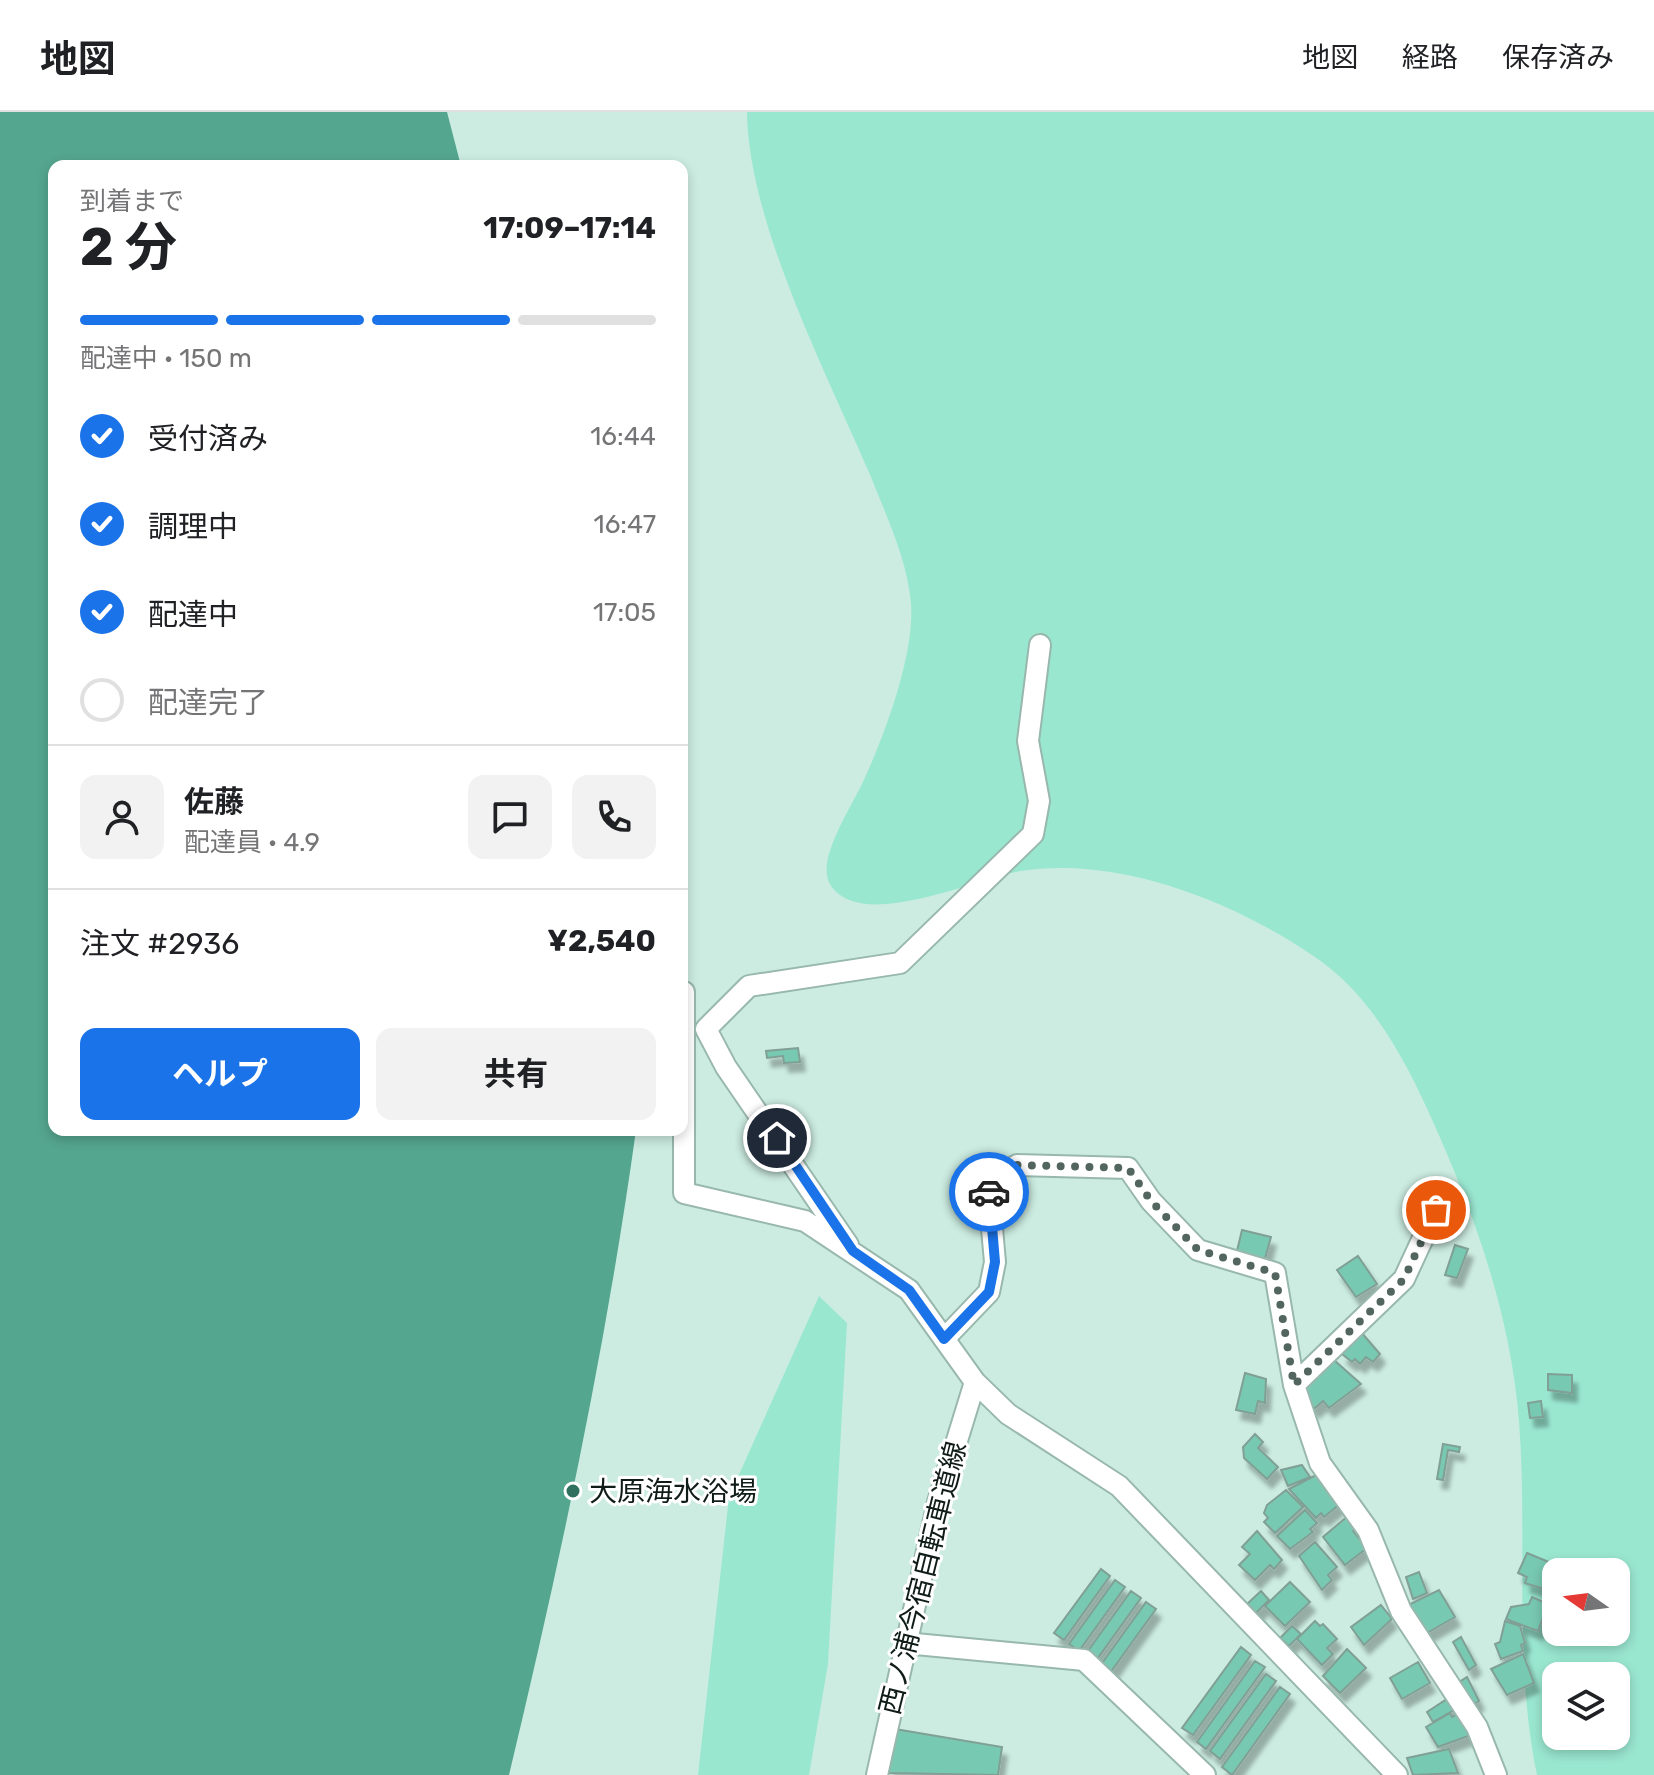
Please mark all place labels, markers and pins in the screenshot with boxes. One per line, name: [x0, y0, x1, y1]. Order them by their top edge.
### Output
pin: [743, 1104, 811, 1172]
pin: [1402, 1176, 1470, 1244]
place label: 大原海水浴場: [589, 1475, 757, 1508]
marker: 大原海水浴場: [564, 1482, 582, 1500]

